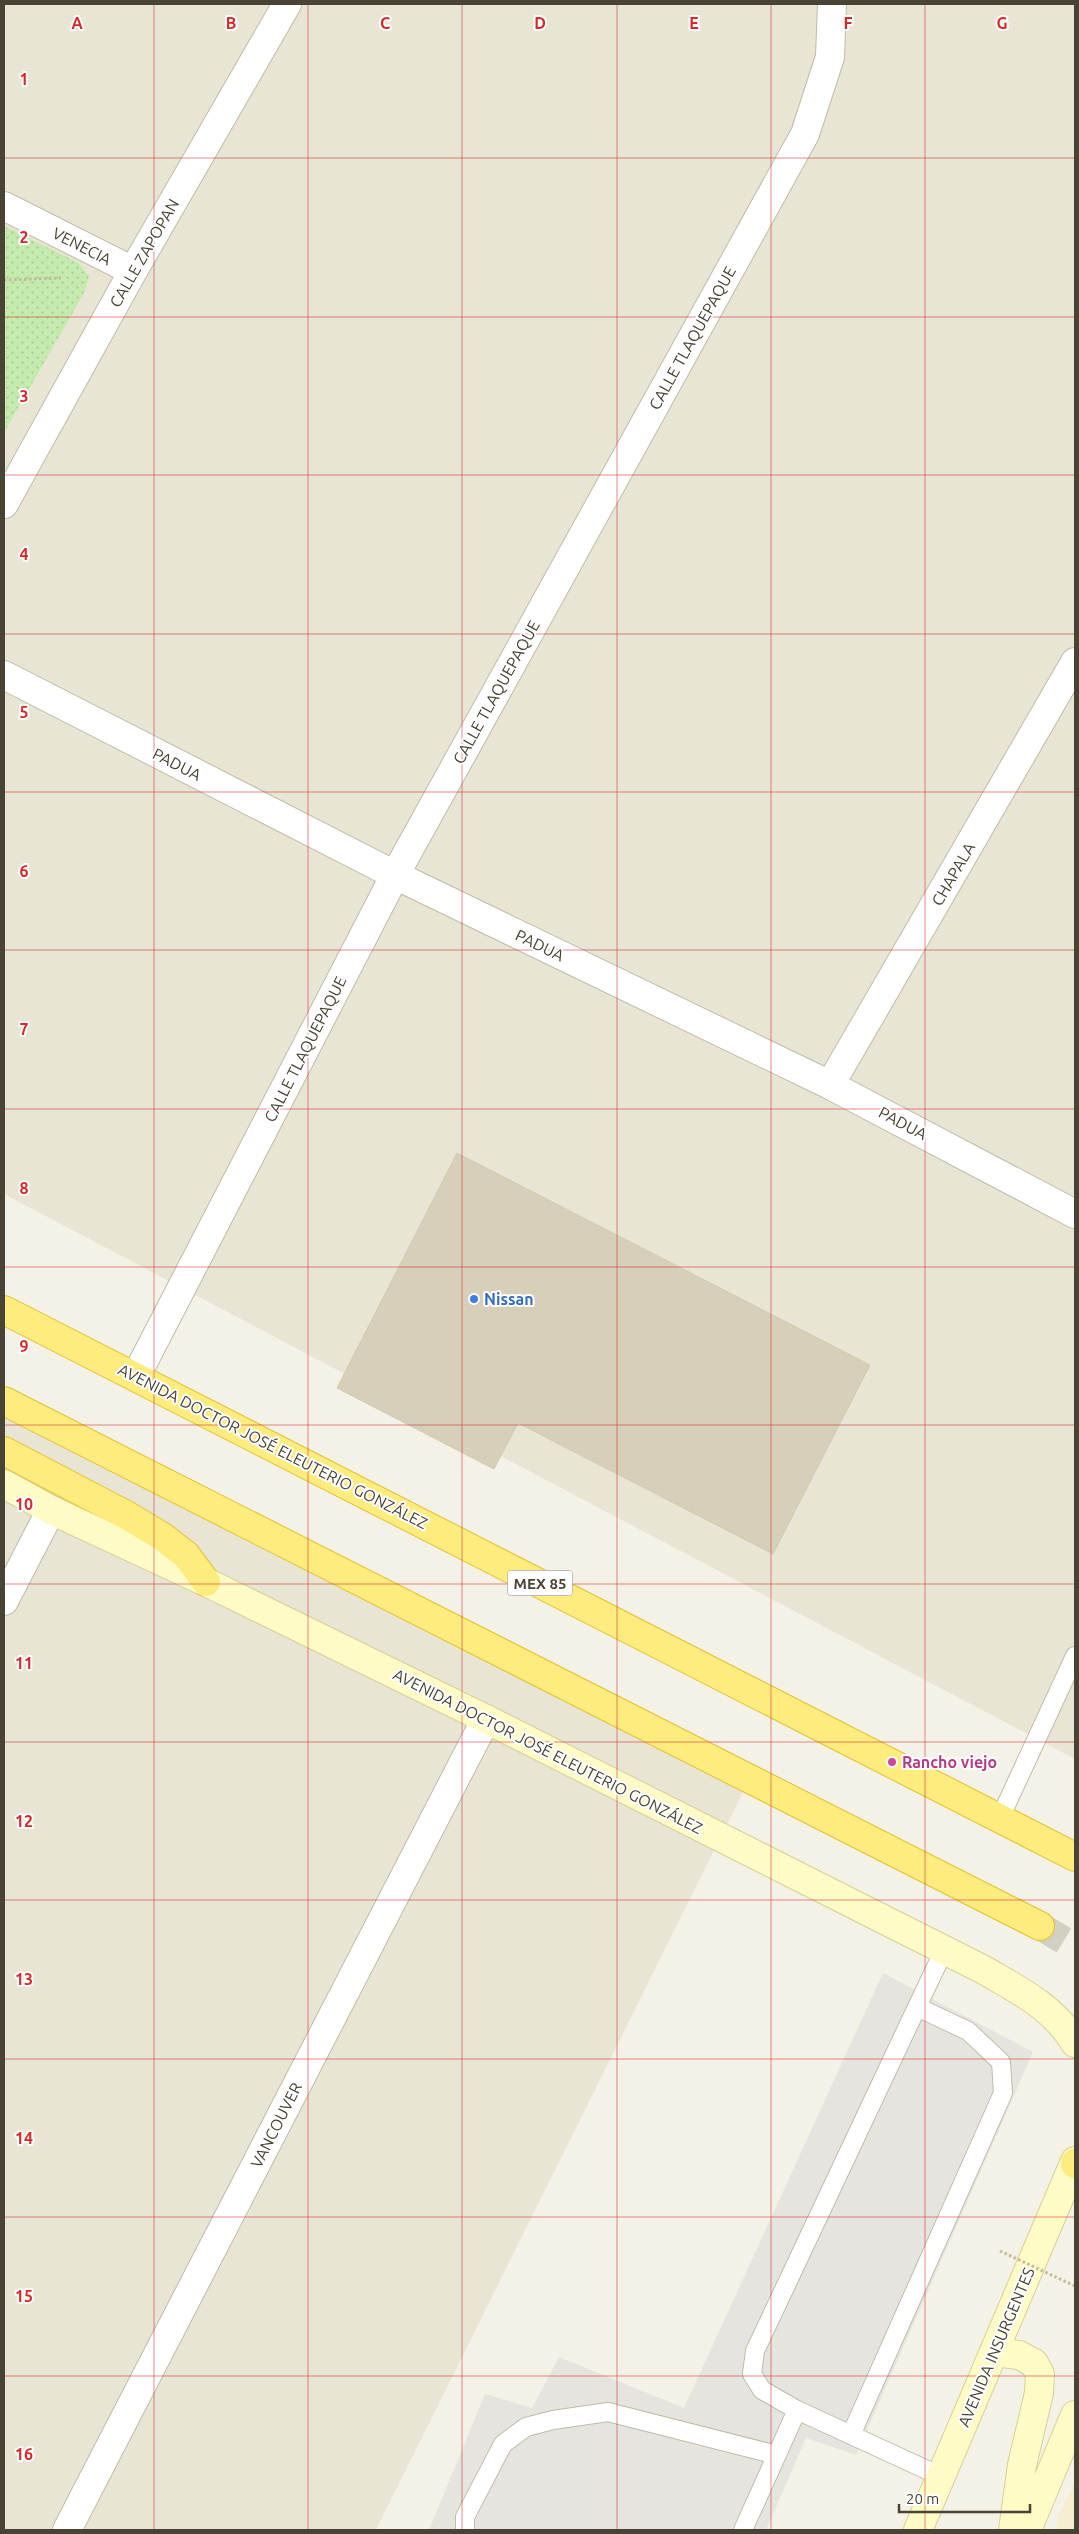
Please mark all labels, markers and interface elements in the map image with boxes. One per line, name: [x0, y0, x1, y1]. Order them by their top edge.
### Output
text: A: [71, 14, 83, 32]
text: B: [226, 14, 236, 32]
text: C: [380, 14, 390, 32]
text: D: [534, 14, 546, 32]
text: E: [689, 14, 699, 32]
text: F: [844, 14, 853, 32]
text: G: [996, 14, 1008, 32]
text: 1: [19, 70, 29, 88]
street label: CALLE ZAPOPAN: [106, 196, 182, 310]
street label: VENECIA: [50, 224, 115, 269]
text: 2: [19, 228, 29, 246]
street label: CALLE TLAQUEPAQUE: [645, 263, 739, 413]
text: 3: [19, 387, 29, 405]
text: 4: [19, 545, 29, 563]
street label: CALLE TLAQUEPAQUE: [449, 617, 543, 767]
text: 5: [19, 703, 29, 721]
street label: PADUA: [150, 744, 205, 784]
street label: CHAPALA: [928, 839, 979, 909]
text: 6: [19, 862, 29, 880]
street label: PADUA: [513, 926, 568, 965]
street label: CALLE TLAQUEPAQUE: [260, 973, 350, 1125]
text: 7: [19, 1020, 29, 1038]
street label: PADUA: [876, 1103, 931, 1143]
text: 8: [19, 1179, 29, 1197]
place label: Nissan: [484, 1290, 534, 1308]
marker: Nissan: [468, 1293, 480, 1305]
text: 9: [19, 1337, 29, 1355]
street label: AVENIDA DOCTOR JOSÉ ELEUTERIO GONZÁLEZ: [115, 1358, 431, 1532]
text: 10: [15, 1495, 33, 1513]
road number: MEX 85: [508, 1570, 572, 1596]
text: 11: [15, 1654, 33, 1672]
street label: AVENIDA DOCTOR JOSÉ ELEUTERIO GONZÁLEZ: [390, 1663, 706, 1837]
place label: Rancho viejo: [902, 1753, 997, 1771]
marker: Rancho viejo: [886, 1756, 898, 1768]
text: 12: [15, 1812, 33, 1830]
text: 13: [15, 1970, 33, 1988]
street label: VANCOUVER: [247, 2079, 305, 2171]
text: 14: [15, 2129, 33, 2147]
street label: AVENIDA INSURGENTES: [954, 2265, 1038, 2429]
text: 15: [15, 2287, 33, 2305]
text: 16: [15, 2445, 33, 2463]
scale bar: [899, 2482, 1030, 2514]
text: 20 m: [906, 2490, 939, 2507]

